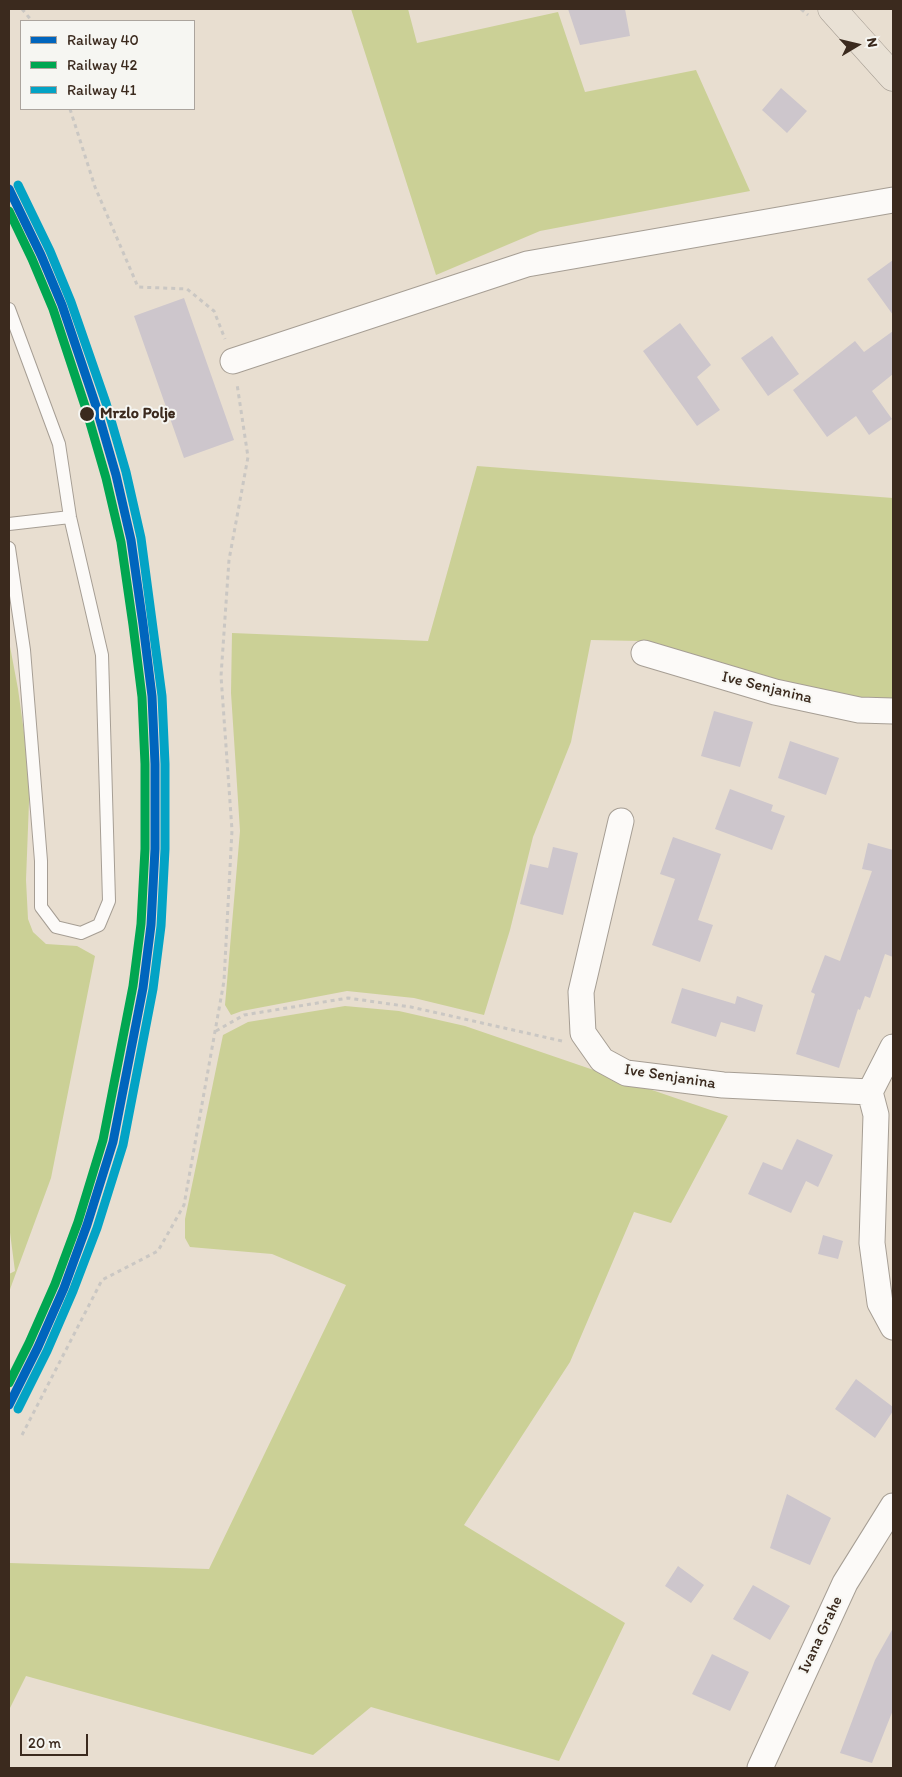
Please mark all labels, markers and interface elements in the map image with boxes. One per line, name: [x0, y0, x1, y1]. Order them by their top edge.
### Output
legend: [20, 20, 195, 110]
north arrow: [832, 20, 882, 70]
text: Railway 40: [67, 31, 139, 49]
text: N: [863, 37, 881, 49]
text: Railway 42: [67, 56, 137, 74]
text: Railway 41: [67, 81, 136, 99]
place label: Mrzlo Polje: [100, 404, 175, 424]
marker: Mrzlo Polje: [78, 405, 96, 423]
street label: Ive Senjanina: [720, 667, 814, 709]
street label: Ive Senjanina: [623, 1060, 717, 1094]
street label: Ivana Grahe: [795, 1593, 847, 1677]
scale bar: [22, 1724, 90, 1756]
text: 20 m: [28, 1734, 61, 1752]

